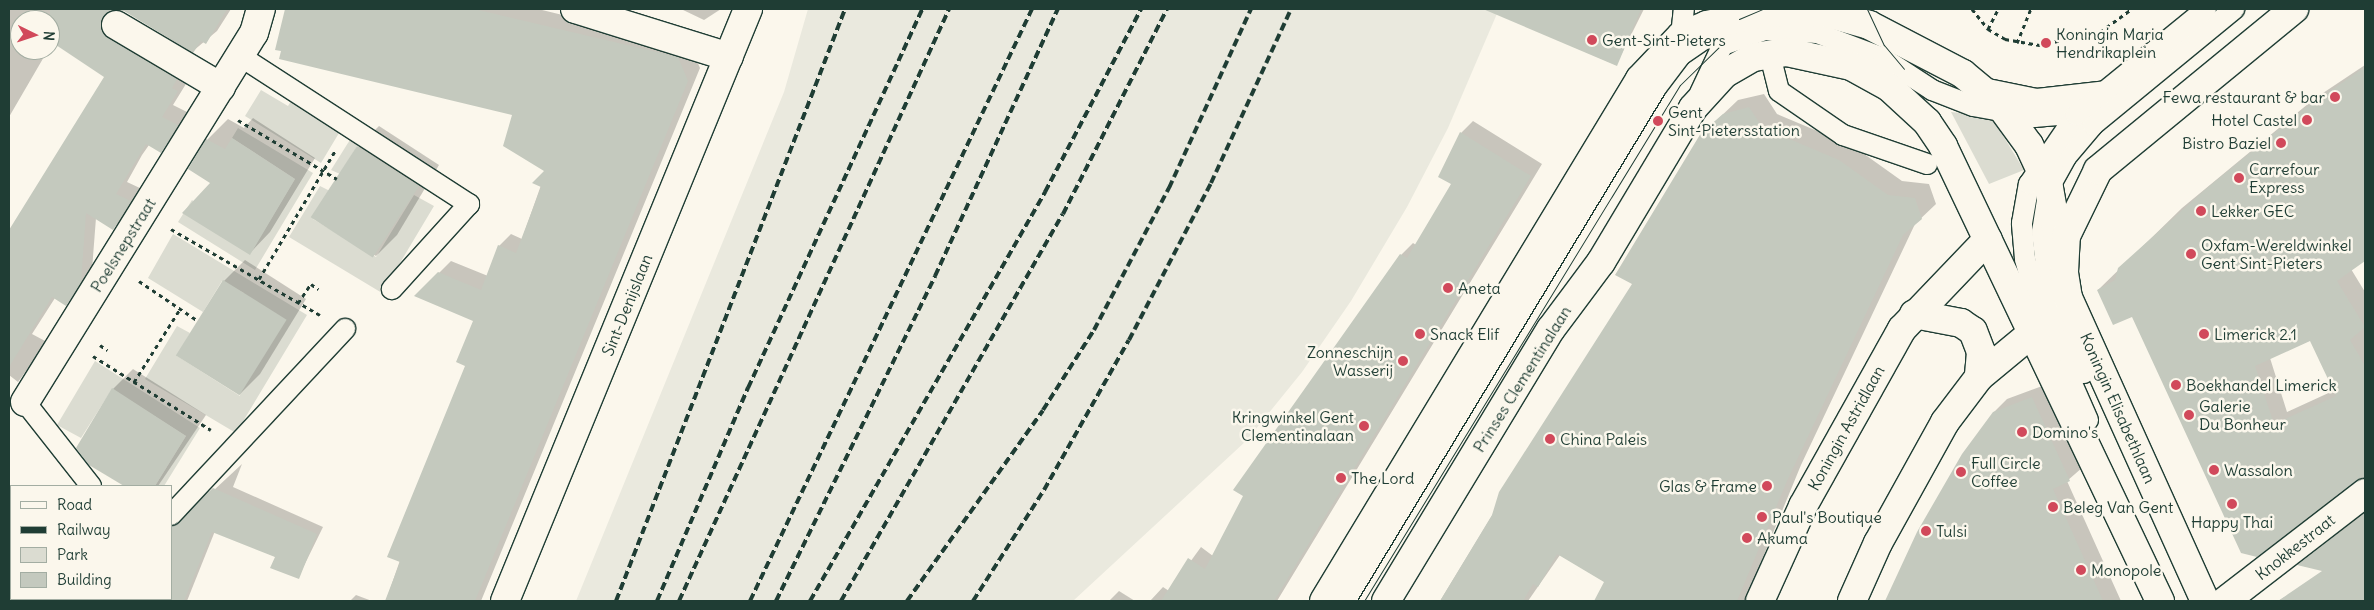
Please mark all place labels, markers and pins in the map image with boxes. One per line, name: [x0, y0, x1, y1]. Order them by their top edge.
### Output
place label: Koningin Maria Hendrikaplein: [2056, 24, 2164, 62]
place label: Gent-Sint-Pieters: [1602, 30, 1726, 50]
marker: Gent-Sint-Pieters: [1586, 34, 1598, 46]
marker: Koningin Maria Hendrikaplein: [2040, 37, 2052, 49]
place label: Fewa restaurant & bar: [2163, 87, 2325, 107]
marker: Fewa restaurant & bar: [2329, 91, 2341, 103]
place label: Gent Sint-Pietersstation: [1668, 102, 1800, 140]
place label: Hotel Castel: [2211, 110, 2297, 130]
marker: Hotel Castel: [2301, 114, 2313, 126]
marker: Gent Sint-Pietersstation: [1652, 115, 1664, 127]
place label: Bistro Baziel: [2182, 133, 2271, 153]
marker: Bistro Baziel: [2275, 137, 2287, 149]
place label: Carrefour Express: [2249, 159, 2320, 197]
marker: Carrefour Express: [2233, 172, 2245, 184]
place label: Lekker GEC: [2211, 201, 2294, 221]
marker: Lekker GEC: [2195, 205, 2207, 217]
place label: Oxfam-Wereldwinkel Gent Sint-Pieters: [2201, 235, 2352, 273]
marker: Oxfam-Wereldwinkel Gent Sint-Pieters: [2185, 248, 2197, 260]
place label: Aneta: [1458, 278, 1501, 298]
marker: Aneta: [1442, 282, 1454, 294]
place label: Snack Elif: [1430, 324, 1499, 344]
place label: Limerick 2.1: [2214, 324, 2297, 344]
marker: Snack Elif: [1414, 328, 1426, 340]
marker: Limerick 2.1: [2198, 328, 2210, 340]
place label: Zonneschijn Wasserij: [1307, 342, 1393, 380]
marker: Zonneschijn Wasserij: [1397, 355, 1409, 367]
place label: Boekhandel Limerick: [2186, 375, 2337, 395]
marker: Boekhandel Limerick: [2170, 379, 2182, 391]
place label: Galerie Du Bonheur: [2199, 396, 2286, 434]
place label: Kringwinkel Gent Clementinalaan: [1232, 407, 1354, 445]
marker: Galerie Du Bonheur: [2183, 409, 2195, 421]
marker: Kringwinkel Gent Clementinalaan: [1358, 420, 1370, 432]
place label: Domino's: [2032, 422, 2098, 442]
marker: Domino's: [2016, 426, 2028, 438]
place label: China Paleis: [1560, 429, 1647, 449]
marker: China Paleis: [1544, 433, 1556, 445]
place label: Full Circle Coffee: [1971, 453, 2041, 491]
place label: Wassalon: [2224, 460, 2293, 480]
marker: Wassalon: [2208, 464, 2220, 476]
marker: Full Circle Coffee: [1955, 466, 1967, 478]
place label: The Lord: [1351, 468, 1414, 488]
marker: The Lord: [1335, 472, 1347, 484]
place label: Glas & Frame: [1659, 476, 1757, 496]
marker: Glas & Frame: [1761, 480, 1773, 492]
place label: Beleg Van Gent: [2063, 497, 2173, 517]
marker: Happy Thai: [2226, 498, 2238, 510]
marker: Beleg Van Gent: [2047, 501, 2059, 513]
place label: Paul's Boutique: [1772, 507, 1882, 527]
marker: Paul's Boutique: [1756, 511, 1768, 523]
place label: Happy Thai: [2191, 512, 2273, 532]
place label: Tulsi: [1936, 521, 1967, 541]
marker: Tulsi: [1920, 525, 1932, 537]
place label: Akuma: [1757, 528, 1808, 548]
marker: Akuma: [1741, 532, 1753, 544]
place label: Monopole: [2091, 560, 2161, 580]
marker: Monopole: [2075, 564, 2087, 576]

